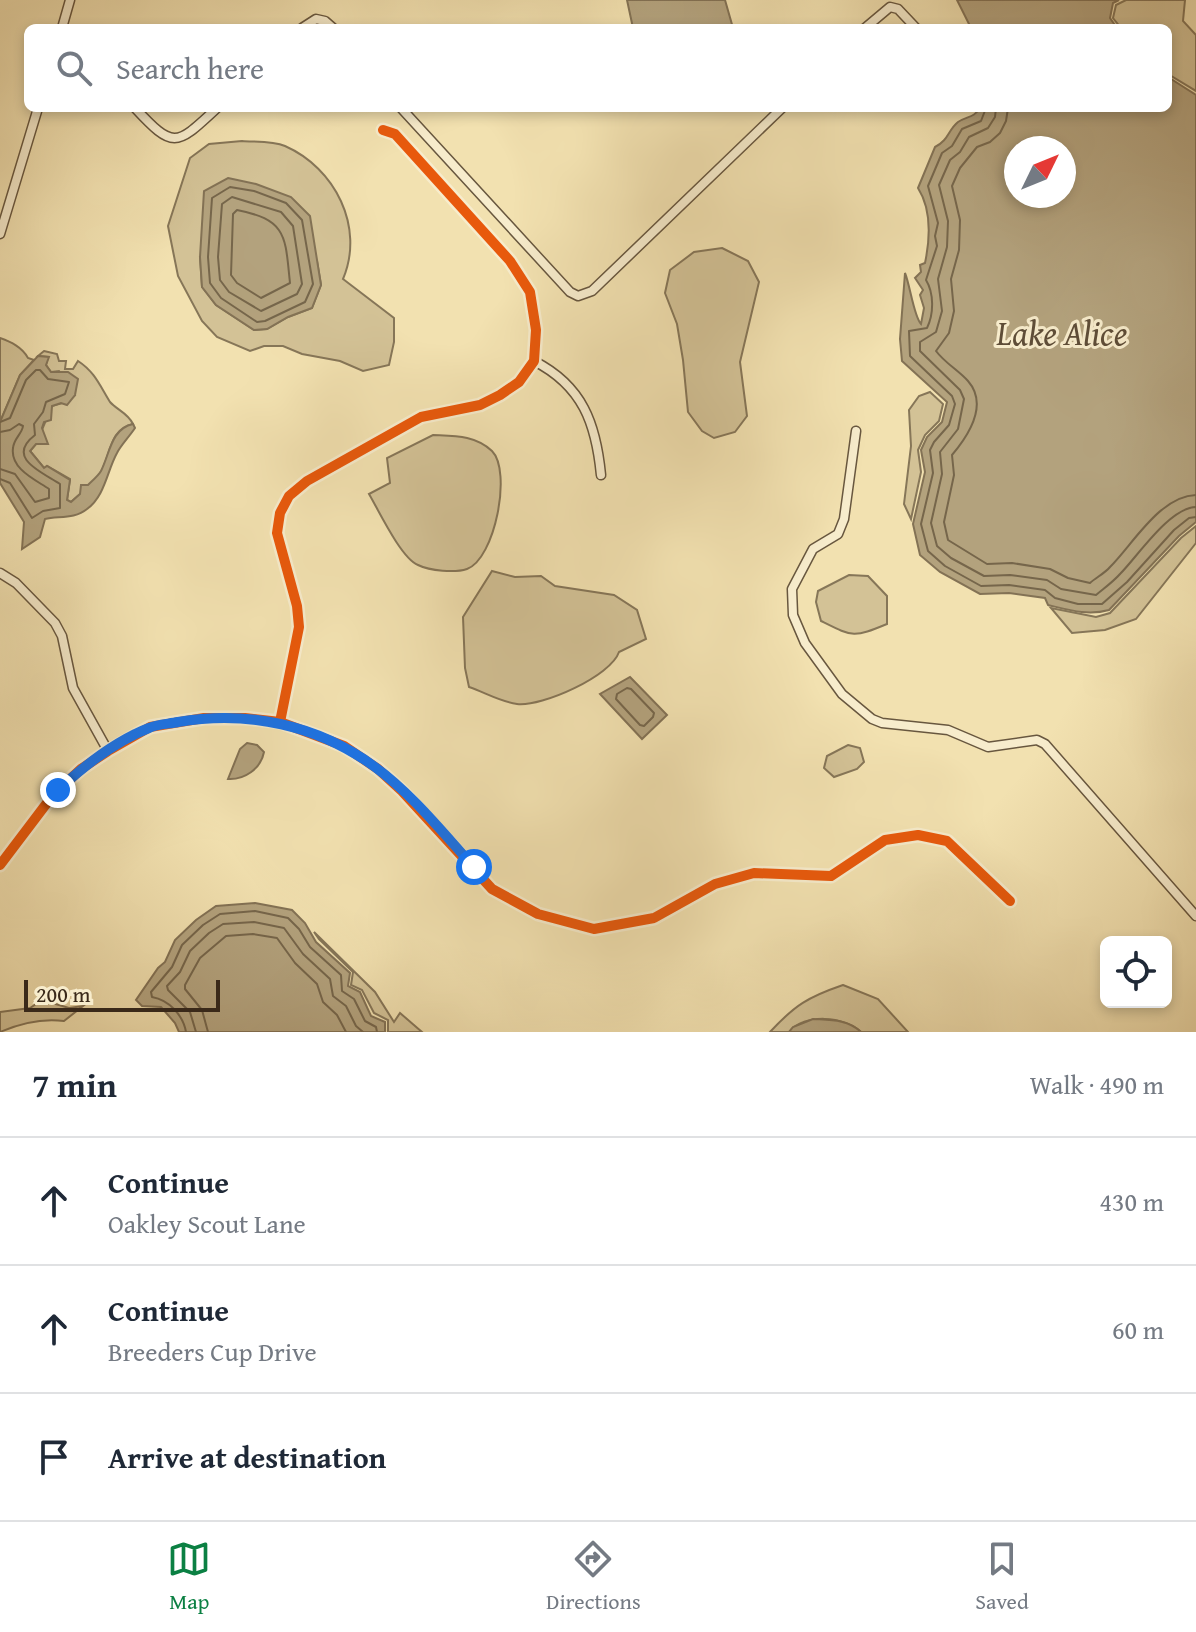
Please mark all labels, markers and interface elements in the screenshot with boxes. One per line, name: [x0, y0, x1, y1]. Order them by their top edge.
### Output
search box: [24, 24, 1172, 112]
icon: search: [52, 46, 96, 90]
text: Search here: [116, 46, 264, 90]
north arrow: [1004, 136, 1076, 208]
water label: Lake Alice: [996, 308, 1127, 357]
route end: [40, 772, 76, 808]
route start: [456, 849, 492, 885]
map controls: [1100, 936, 1172, 1008]
button: locate: [1100, 936, 1172, 1008]
scale bar: [24, 976, 220, 1012]
text: 200 m: [36, 978, 91, 1010]
text: 7 min: [32, 1060, 117, 1109]
text: Walk · 490 m: [1030, 1065, 1164, 1104]
text: Continue: [108, 1160, 229, 1204]
icon: ahead: [32, 1179, 76, 1223]
text: 430 m: [1099, 1182, 1164, 1221]
text: Oakley Scout Lane: [108, 1204, 306, 1243]
text: Continue: [108, 1288, 229, 1332]
icon: ahead: [32, 1307, 76, 1351]
text: 60 m: [1112, 1310, 1164, 1349]
text: Breeders Cup Drive: [108, 1332, 317, 1371]
icon: arrive: [32, 1435, 76, 1479]
text: Arrive at destination: [108, 1435, 386, 1479]
tab: Map: [167, 1537, 211, 1617]
tab: Directions: [546, 1537, 641, 1617]
tab: Saved: [975, 1537, 1029, 1617]

